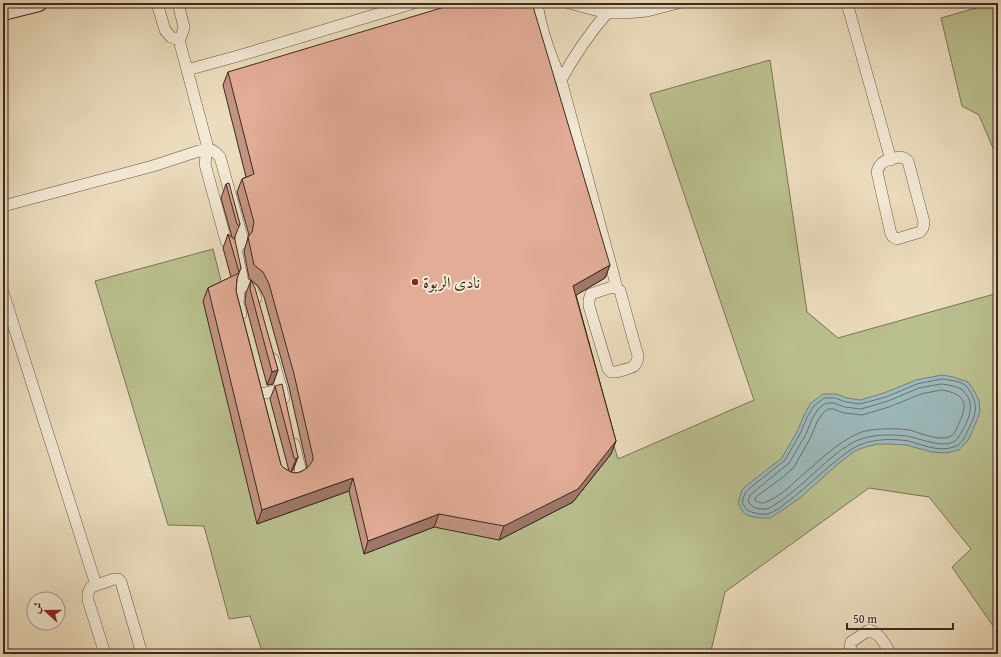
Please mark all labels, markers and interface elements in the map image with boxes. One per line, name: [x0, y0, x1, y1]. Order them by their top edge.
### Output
place label: نادى الربوة: [423, 270, 480, 294]
marker: نادى الربوة: [410, 277, 420, 287]
north arrow: [26, 591, 66, 631]
text: ش: [27, 599, 46, 615]
scale bar: [847, 605, 953, 631]
text: 50 m: [853, 610, 877, 627]

